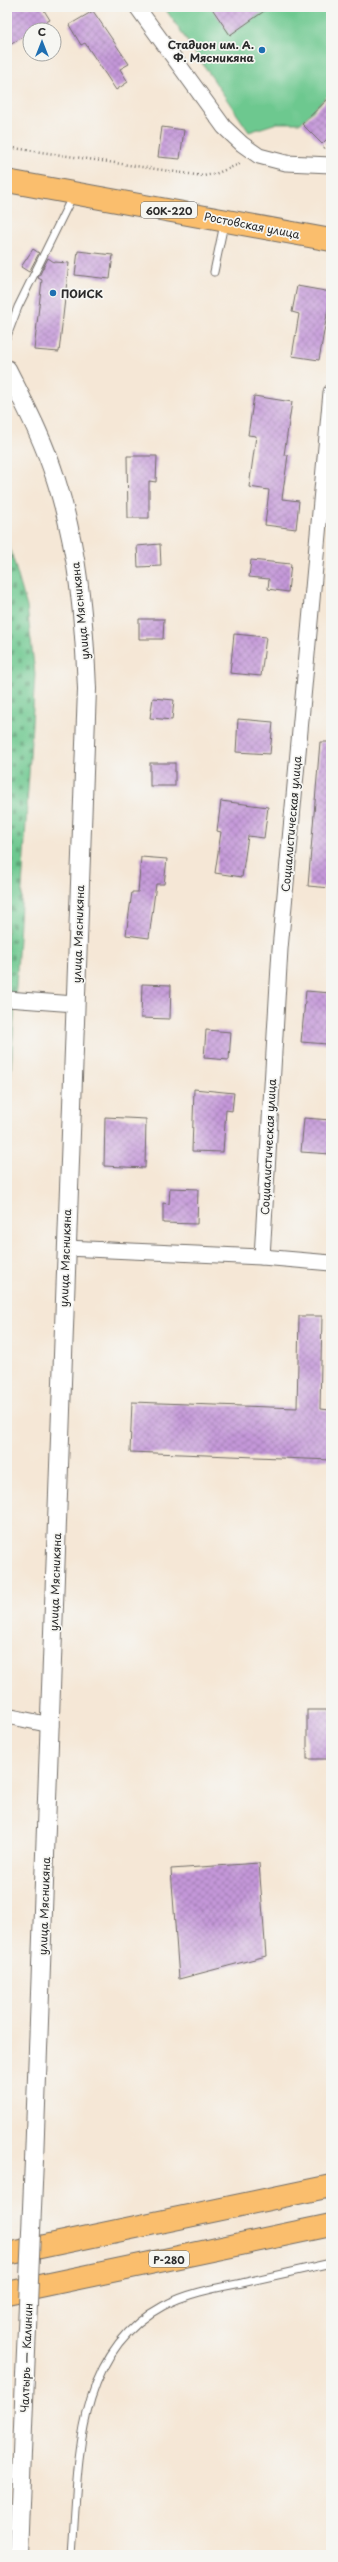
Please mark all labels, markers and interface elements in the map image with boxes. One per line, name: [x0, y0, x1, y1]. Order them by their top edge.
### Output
north arrow: [22, 22, 62, 62]
text: С: [38, 23, 46, 40]
place label: Стадион им. А. Ф. Мясникяна: [168, 36, 255, 66]
marker: Стадион им. А. Ф. Мясникяна: [257, 45, 267, 55]
road number: 60К-220: [141, 202, 197, 218]
street label: Ростовская улица: [203, 207, 301, 243]
place label: ПОИСК: [61, 285, 103, 302]
marker: ПОИСК: [48, 288, 58, 298]
street label: улица Мясникяна: [66, 561, 94, 661]
street label: Социалистическая улица: [277, 755, 305, 893]
street label: улица Мясникяна: [68, 885, 88, 983]
street label: Социалистическая улица: [256, 1078, 280, 1216]
street label: улица Мясникяна: [55, 1209, 75, 1307]
street label: улица Мясникяна: [45, 1533, 65, 1631]
street label: улица Мясникяна: [34, 1857, 54, 1955]
road number: Р-280: [149, 2251, 189, 2267]
street label: Чалтырь — Калинин: [16, 2303, 36, 2413]

